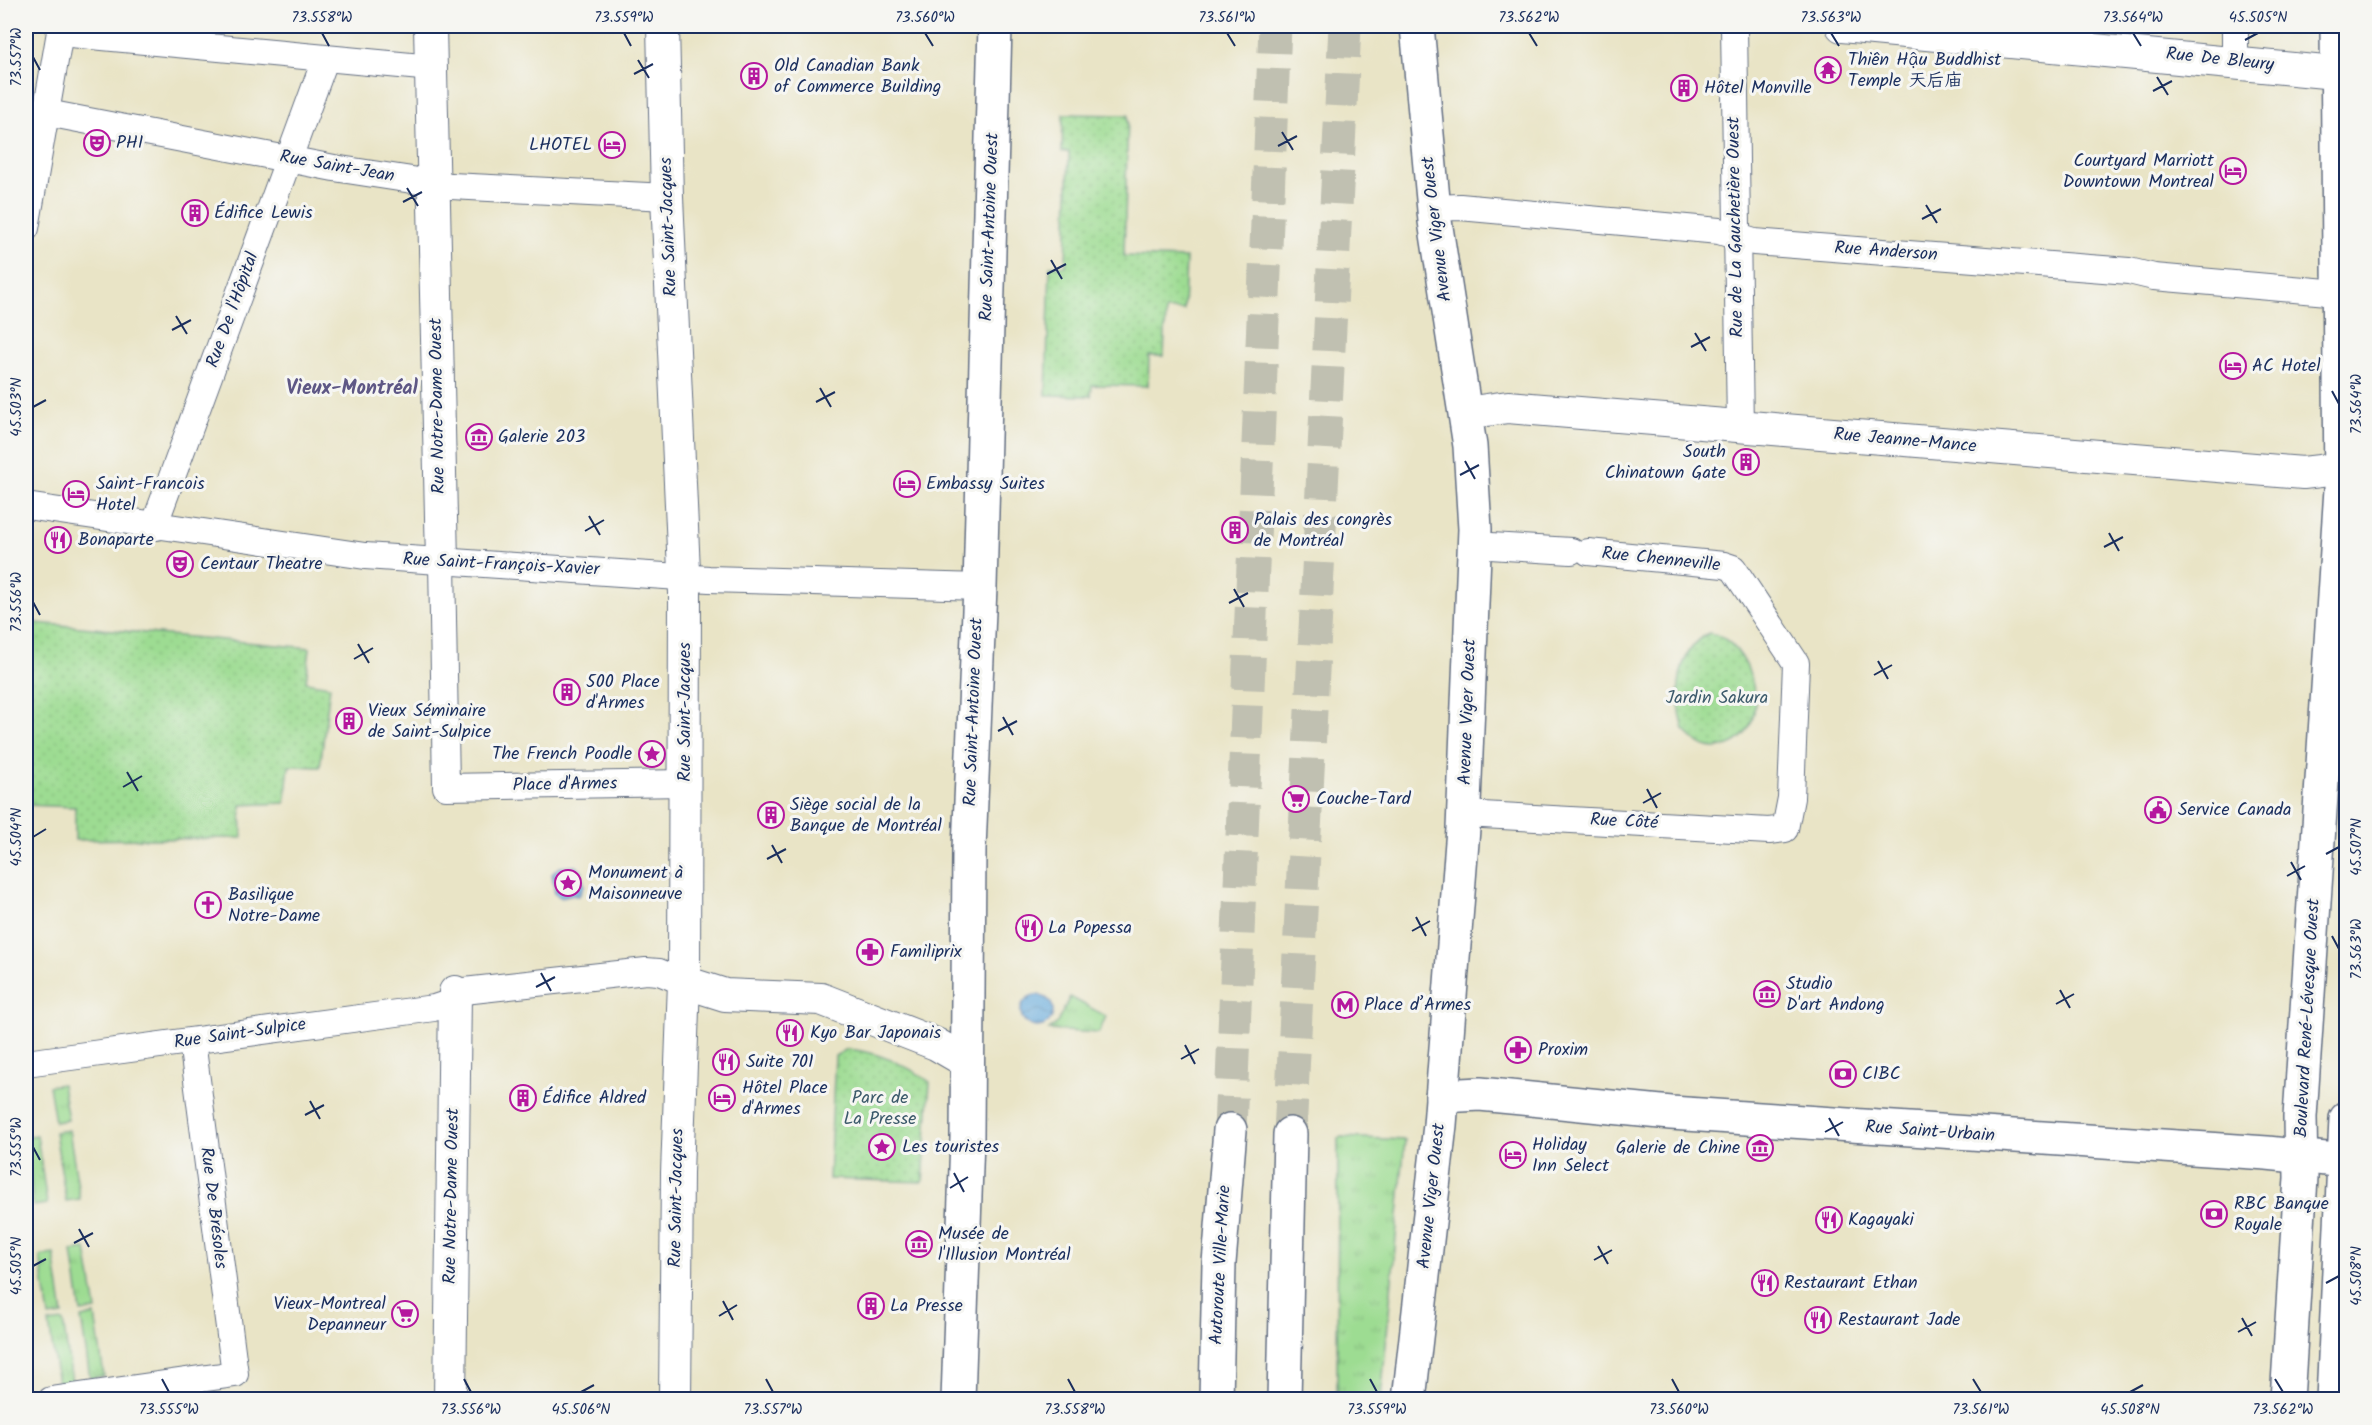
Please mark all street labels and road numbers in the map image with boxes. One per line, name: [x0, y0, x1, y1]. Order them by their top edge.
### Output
street label: Rue De Bleury: [2165, 40, 2276, 80]
street label: Rue de La Gauchetière Ouest: [1720, 115, 1752, 338]
street label: Rue Saint-Antoine Ouest: [972, 131, 1008, 322]
street label: Rue Saint-Jean: [277, 143, 397, 191]
street label: Avenue Viger Ouest: [1414, 154, 1460, 303]
street label: Rue Saint-Jacques: [652, 156, 686, 297]
street label: Rue Anderson: [1833, 234, 1939, 270]
street label: Rue De l'Hôpital: [199, 247, 268, 372]
street label: Rue Notre-Dame Ouest: [422, 317, 454, 494]
street label: Rue Jeanne-Mance: [1832, 420, 1978, 462]
street label: Rue Chenneville: [1600, 539, 1722, 581]
street label: Rue Saint-François-Xavier: [402, 545, 601, 585]
street label: Rue Saint-Antoine Ouest: [956, 616, 992, 807]
street label: Avenue Viger Ouest: [1451, 637, 1485, 786]
street label: Rue Saint-Jacques: [671, 642, 700, 782]
street label: Place d'Armes: [512, 770, 618, 800]
street label: Rue Côté: [1589, 806, 1660, 838]
street label: Boulevard René-Lévesque Ouest: [2287, 897, 2329, 1138]
street label: Rue Saint-Sulpice: [172, 1010, 308, 1058]
street label: Rue Notre-Dame Ouest: [436, 1107, 468, 1284]
street label: Rue Saint-Urbain: [1864, 1113, 1996, 1151]
street label: Avenue Viger Ouest: [1410, 1121, 1454, 1270]
street label: Rue Saint-Jacques: [661, 1128, 693, 1268]
street label: Rue De Brésoles: [191, 1145, 235, 1271]
street label: Autoroute Ville-Marie: [1202, 1184, 1240, 1346]

